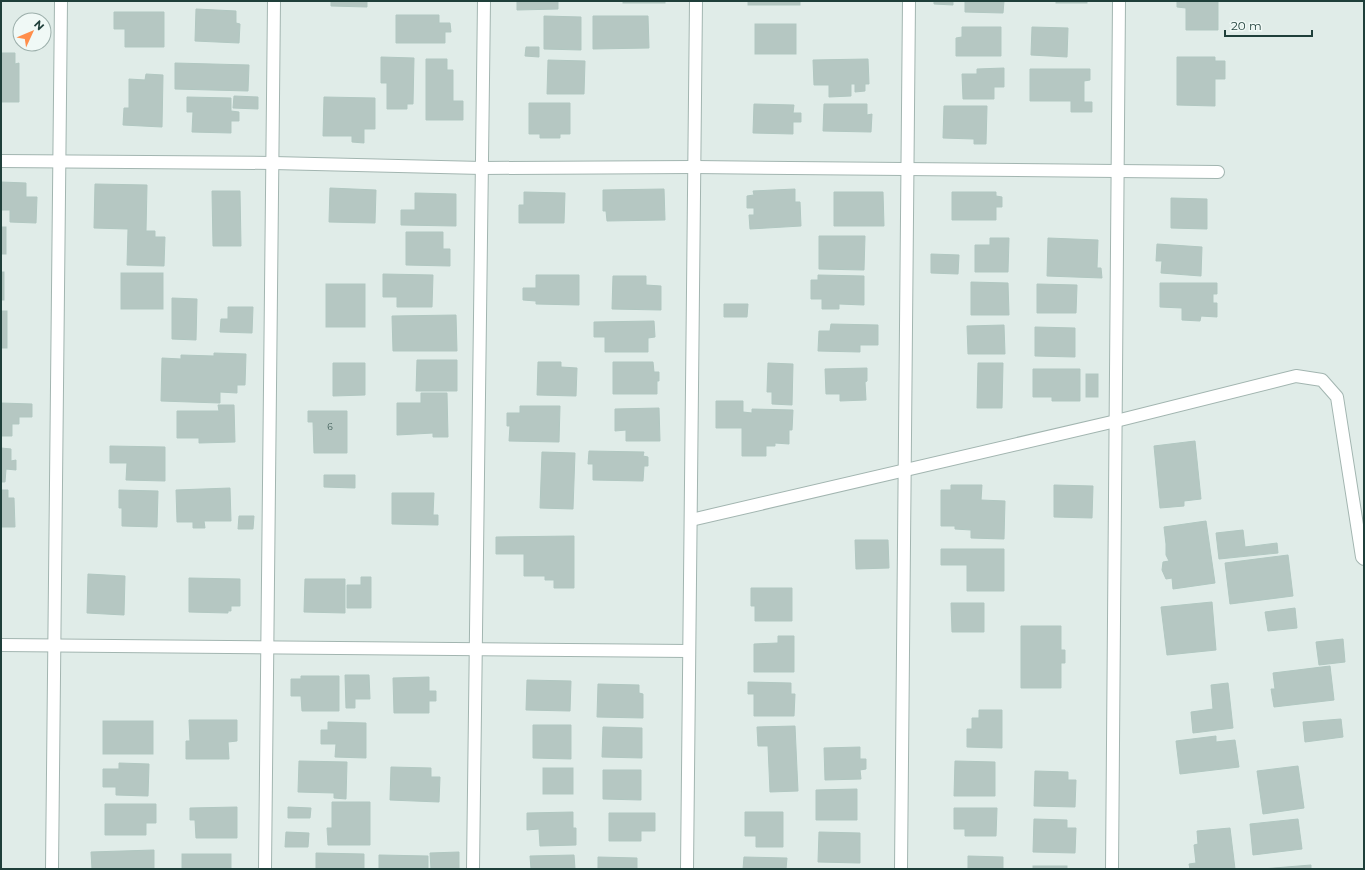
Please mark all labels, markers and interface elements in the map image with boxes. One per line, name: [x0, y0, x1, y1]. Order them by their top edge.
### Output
north arrow: [12, 12, 52, 52]
scale bar: [1225, 12, 1312, 38]
text: N: [31, 17, 47, 33]
text: 20 m: [1231, 18, 1262, 33]
house number: 6: [327, 421, 333, 432]

